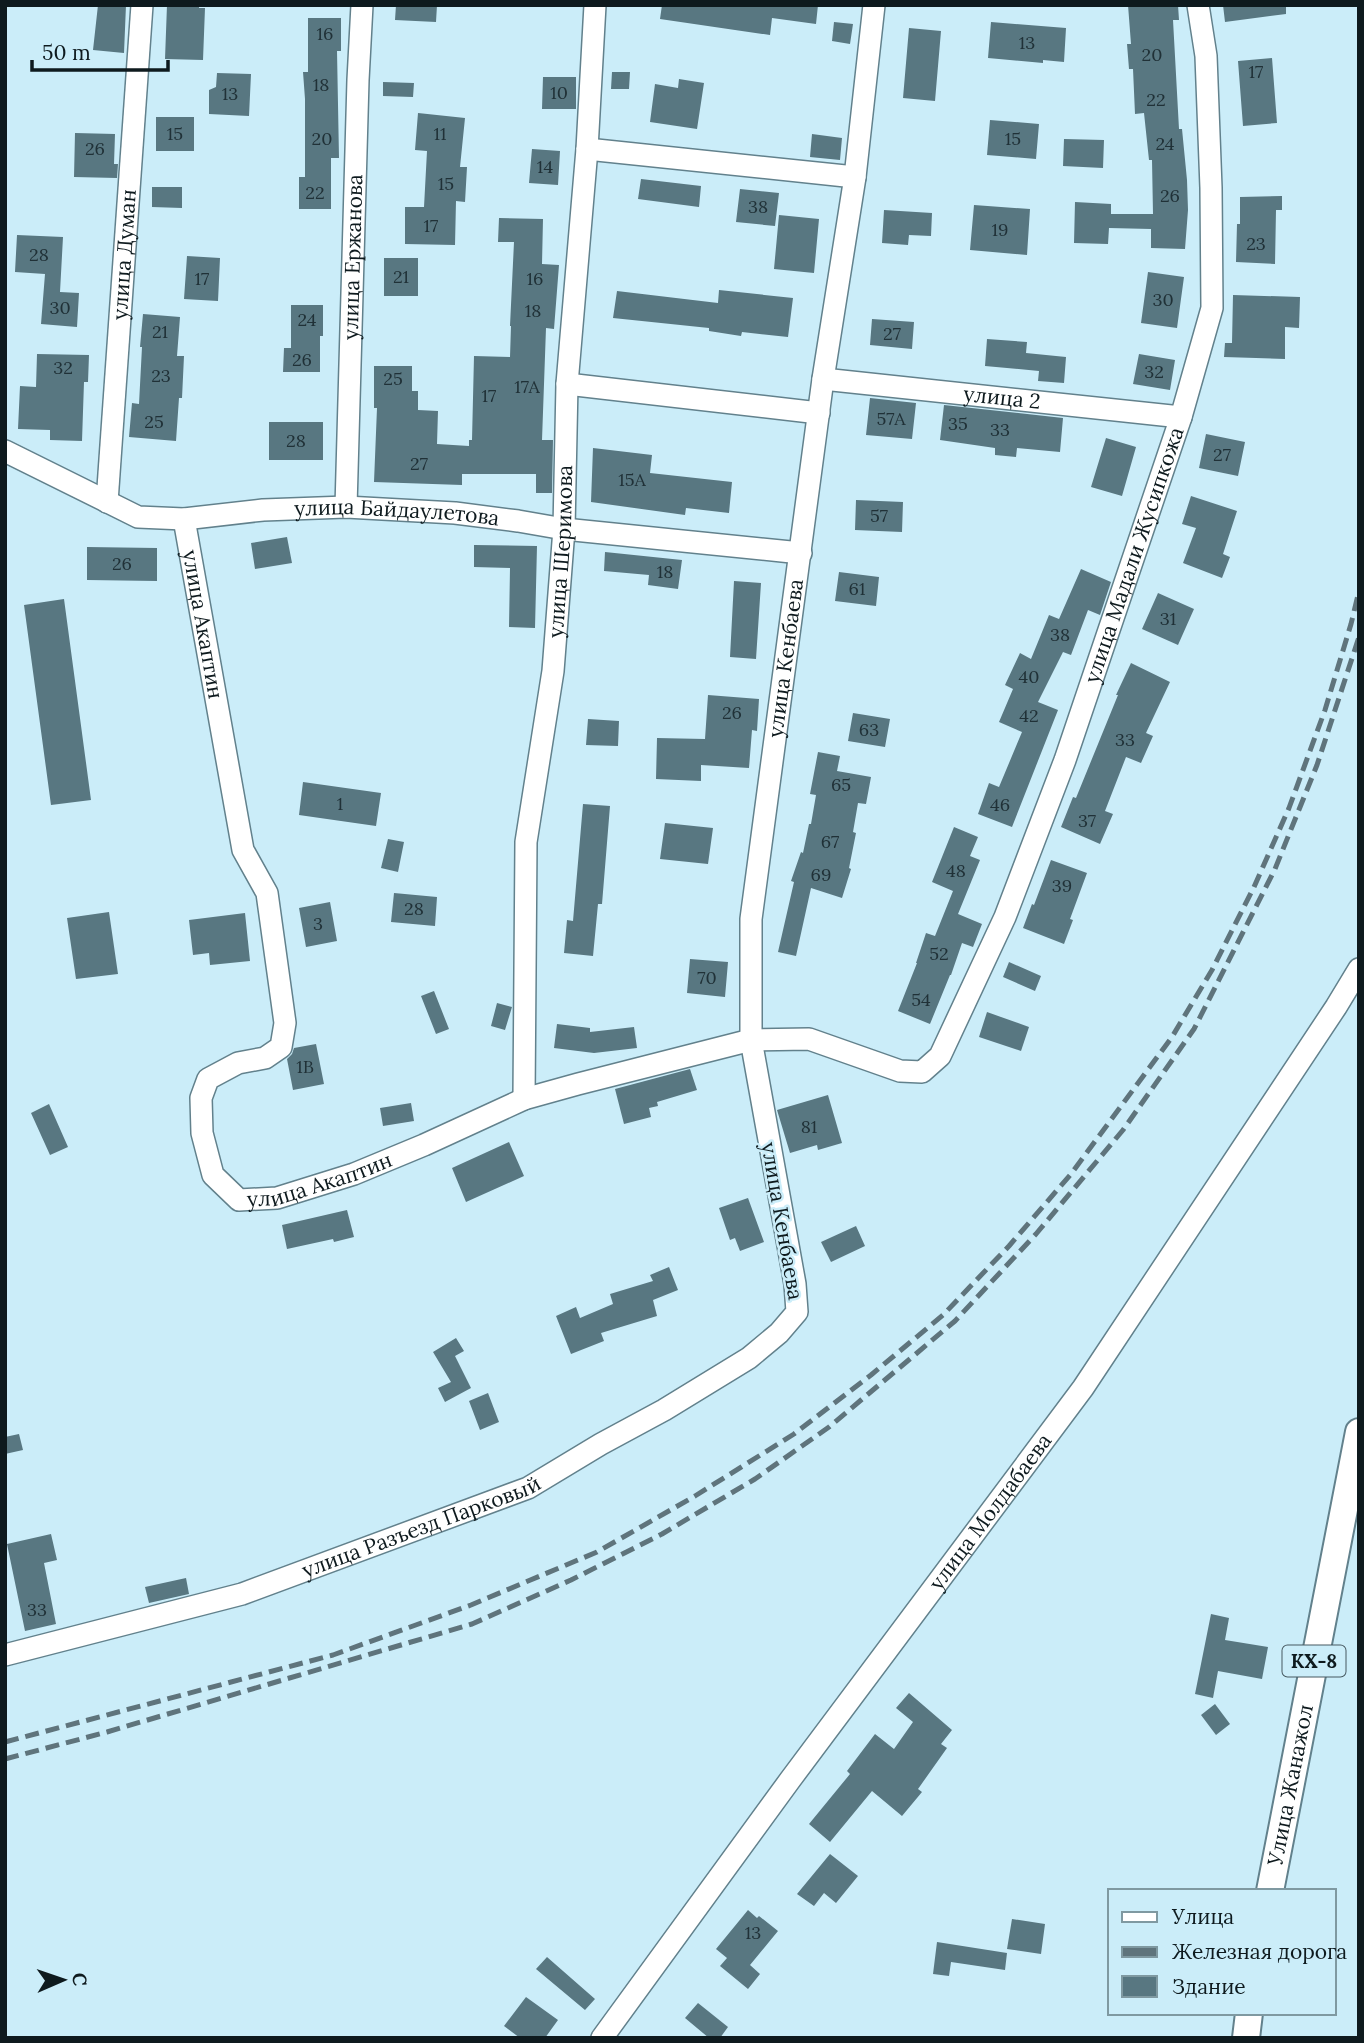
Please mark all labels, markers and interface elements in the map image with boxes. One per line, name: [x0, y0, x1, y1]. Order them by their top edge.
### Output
house number: 16: [317, 22, 333, 45]
scale bar: [32, 28, 168, 72]
house number: 13: [1019, 31, 1035, 54]
text: 50 m: [42, 39, 91, 66]
house number: 20: [1142, 43, 1162, 66]
house number: 17: [1249, 60, 1263, 83]
house number: 18: [313, 73, 329, 96]
house number: 10: [550, 81, 568, 104]
house number: 13: [222, 82, 238, 105]
house number: 22: [1146, 88, 1166, 111]
house number: 15: [167, 122, 183, 145]
house number: 11: [433, 122, 447, 145]
house number: 20: [312, 127, 332, 150]
house number: 15: [1005, 127, 1021, 150]
house number: 24: [1155, 132, 1175, 155]
house number: 26: [85, 137, 105, 160]
house number: 14: [537, 155, 553, 178]
house number: 15: [438, 172, 454, 195]
street label: улица Ержанова: [337, 174, 368, 340]
house number: 22: [305, 181, 325, 204]
house number: 26: [1160, 184, 1180, 207]
street label: улица Думан: [106, 188, 142, 321]
house number: 38: [748, 195, 768, 218]
house number: 17: [424, 214, 438, 237]
house number: 19: [992, 218, 1008, 241]
house number: 23: [1246, 232, 1266, 255]
house number: 28: [29, 243, 49, 266]
house number: 21: [393, 265, 409, 288]
house number: 17: [195, 267, 209, 290]
house number: 16: [527, 267, 543, 290]
house number: 30: [1152, 288, 1174, 311]
house number: 30: [49, 296, 71, 319]
house number: 18: [525, 299, 541, 322]
house number: 24: [297, 308, 317, 331]
house number: 21: [152, 320, 168, 343]
house number: 27: [883, 322, 901, 345]
house number: 26: [292, 348, 312, 371]
house number: 32: [53, 356, 73, 379]
house number: 32: [1144, 360, 1164, 383]
house number: 23: [151, 364, 171, 387]
house number: 25: [383, 367, 403, 390]
house number: 17А: [514, 375, 541, 398]
street label: улица 2: [962, 380, 1042, 415]
house number: 17: [482, 384, 496, 407]
house number: 57А: [877, 407, 906, 430]
house number: 25: [144, 410, 164, 433]
house number: 35: [948, 412, 968, 435]
house number: 33: [990, 418, 1010, 441]
street label: улица Мадали Жусипкожа: [1078, 423, 1190, 687]
house number: 28: [286, 429, 306, 452]
house number: 27: [1213, 443, 1231, 466]
house number: 27: [410, 452, 428, 475]
street label: улица Шеримова: [542, 464, 578, 639]
house number: 15А: [618, 468, 647, 491]
street label: улица Байдаулетова: [294, 493, 501, 532]
house number: 57: [870, 504, 888, 527]
street label: улица Акаптин: [177, 548, 230, 701]
house number: 26: [112, 552, 132, 575]
house number: 18: [657, 560, 673, 583]
street label: улица Кенбаева: [761, 577, 809, 739]
house number: 61: [849, 577, 865, 600]
house number: 31: [1160, 607, 1176, 630]
house number: 38: [1050, 623, 1070, 646]
house number: 40: [1019, 665, 1039, 688]
house number: 26: [722, 701, 742, 724]
house number: 42: [1019, 704, 1039, 727]
house number: 63: [859, 718, 879, 741]
house number: 33: [1115, 728, 1135, 751]
house number: 65: [831, 773, 851, 796]
house number: 1: [337, 792, 343, 815]
house number: 46: [990, 793, 1010, 816]
house number: 37: [1078, 809, 1096, 832]
house number: 67: [821, 830, 839, 853]
house number: 48: [946, 859, 966, 882]
house number: 69: [811, 863, 831, 886]
house number: 39: [1052, 874, 1072, 897]
house number: 28: [404, 897, 424, 920]
house number: 3: [313, 912, 323, 935]
house number: 52: [929, 942, 949, 965]
house number: 70: [697, 966, 717, 989]
house number: 54: [911, 988, 931, 1011]
house number: 1В: [296, 1055, 314, 1078]
house number: 81: [801, 1115, 817, 1138]
street label: улица Кенбаева: [755, 1140, 810, 1302]
street label: улица Акаптин: [246, 1146, 396, 1213]
street label: улица Молдабаева: [923, 1428, 1057, 1595]
street label: улица Разъезд Парковый: [298, 1469, 546, 1584]
house number: 33: [27, 1598, 47, 1621]
road number: КХ-8: [1282, 1646, 1346, 1676]
street label: Улица Жанажол: [1261, 1702, 1319, 1869]
legend: [1108, 1889, 1336, 2015]
text: Улица: [1171, 1903, 1234, 1930]
house number: 13: [745, 1921, 761, 1944]
text: Железная дорога: [1172, 1938, 1347, 1965]
north arrow: [28, 1945, 98, 2015]
text: С: [68, 1972, 92, 1986]
text: Здание: [1172, 1973, 1246, 2000]

